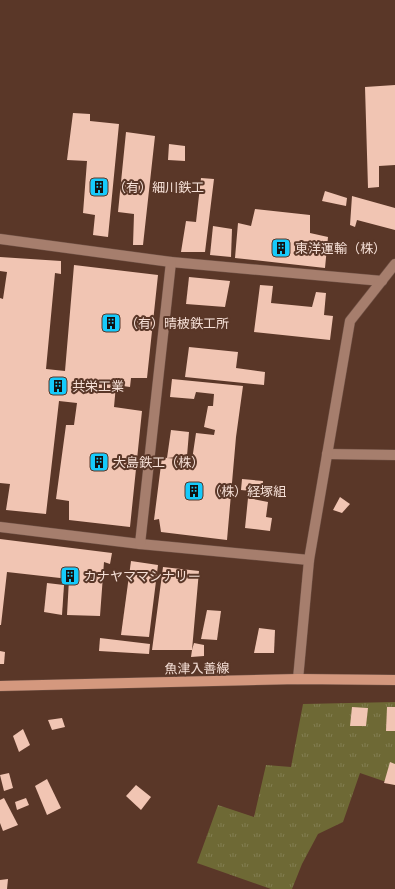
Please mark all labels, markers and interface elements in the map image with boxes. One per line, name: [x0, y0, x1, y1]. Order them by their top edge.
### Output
building icon: （有）細川鉄工: [88, 176, 110, 198]
place label: （有）細川鉄工: [113, 180, 204, 195]
building icon: 東洋運輸（株）: [270, 237, 292, 259]
place label: 東洋運輸（株）: [295, 241, 386, 256]
building icon: （有）晴柀鉄工所: [100, 312, 122, 334]
place label: （有）晴柀鉄工所: [125, 316, 229, 331]
building icon: 共栄工業: [47, 375, 69, 397]
place label: 共栄工業: [72, 379, 124, 394]
building icon: 大島鉄工（株）: [88, 451, 110, 473]
place label: 大島鉄工（株）: [113, 455, 204, 470]
building icon: （株）経塚組: [183, 480, 205, 502]
place label: （株）経塚組: [208, 484, 286, 499]
building icon: カナヤママシナリー: [59, 565, 81, 587]
place label: カナヤママシナリー: [84, 569, 201, 584]
street label: 魚津入善線: [164, 660, 230, 677]

